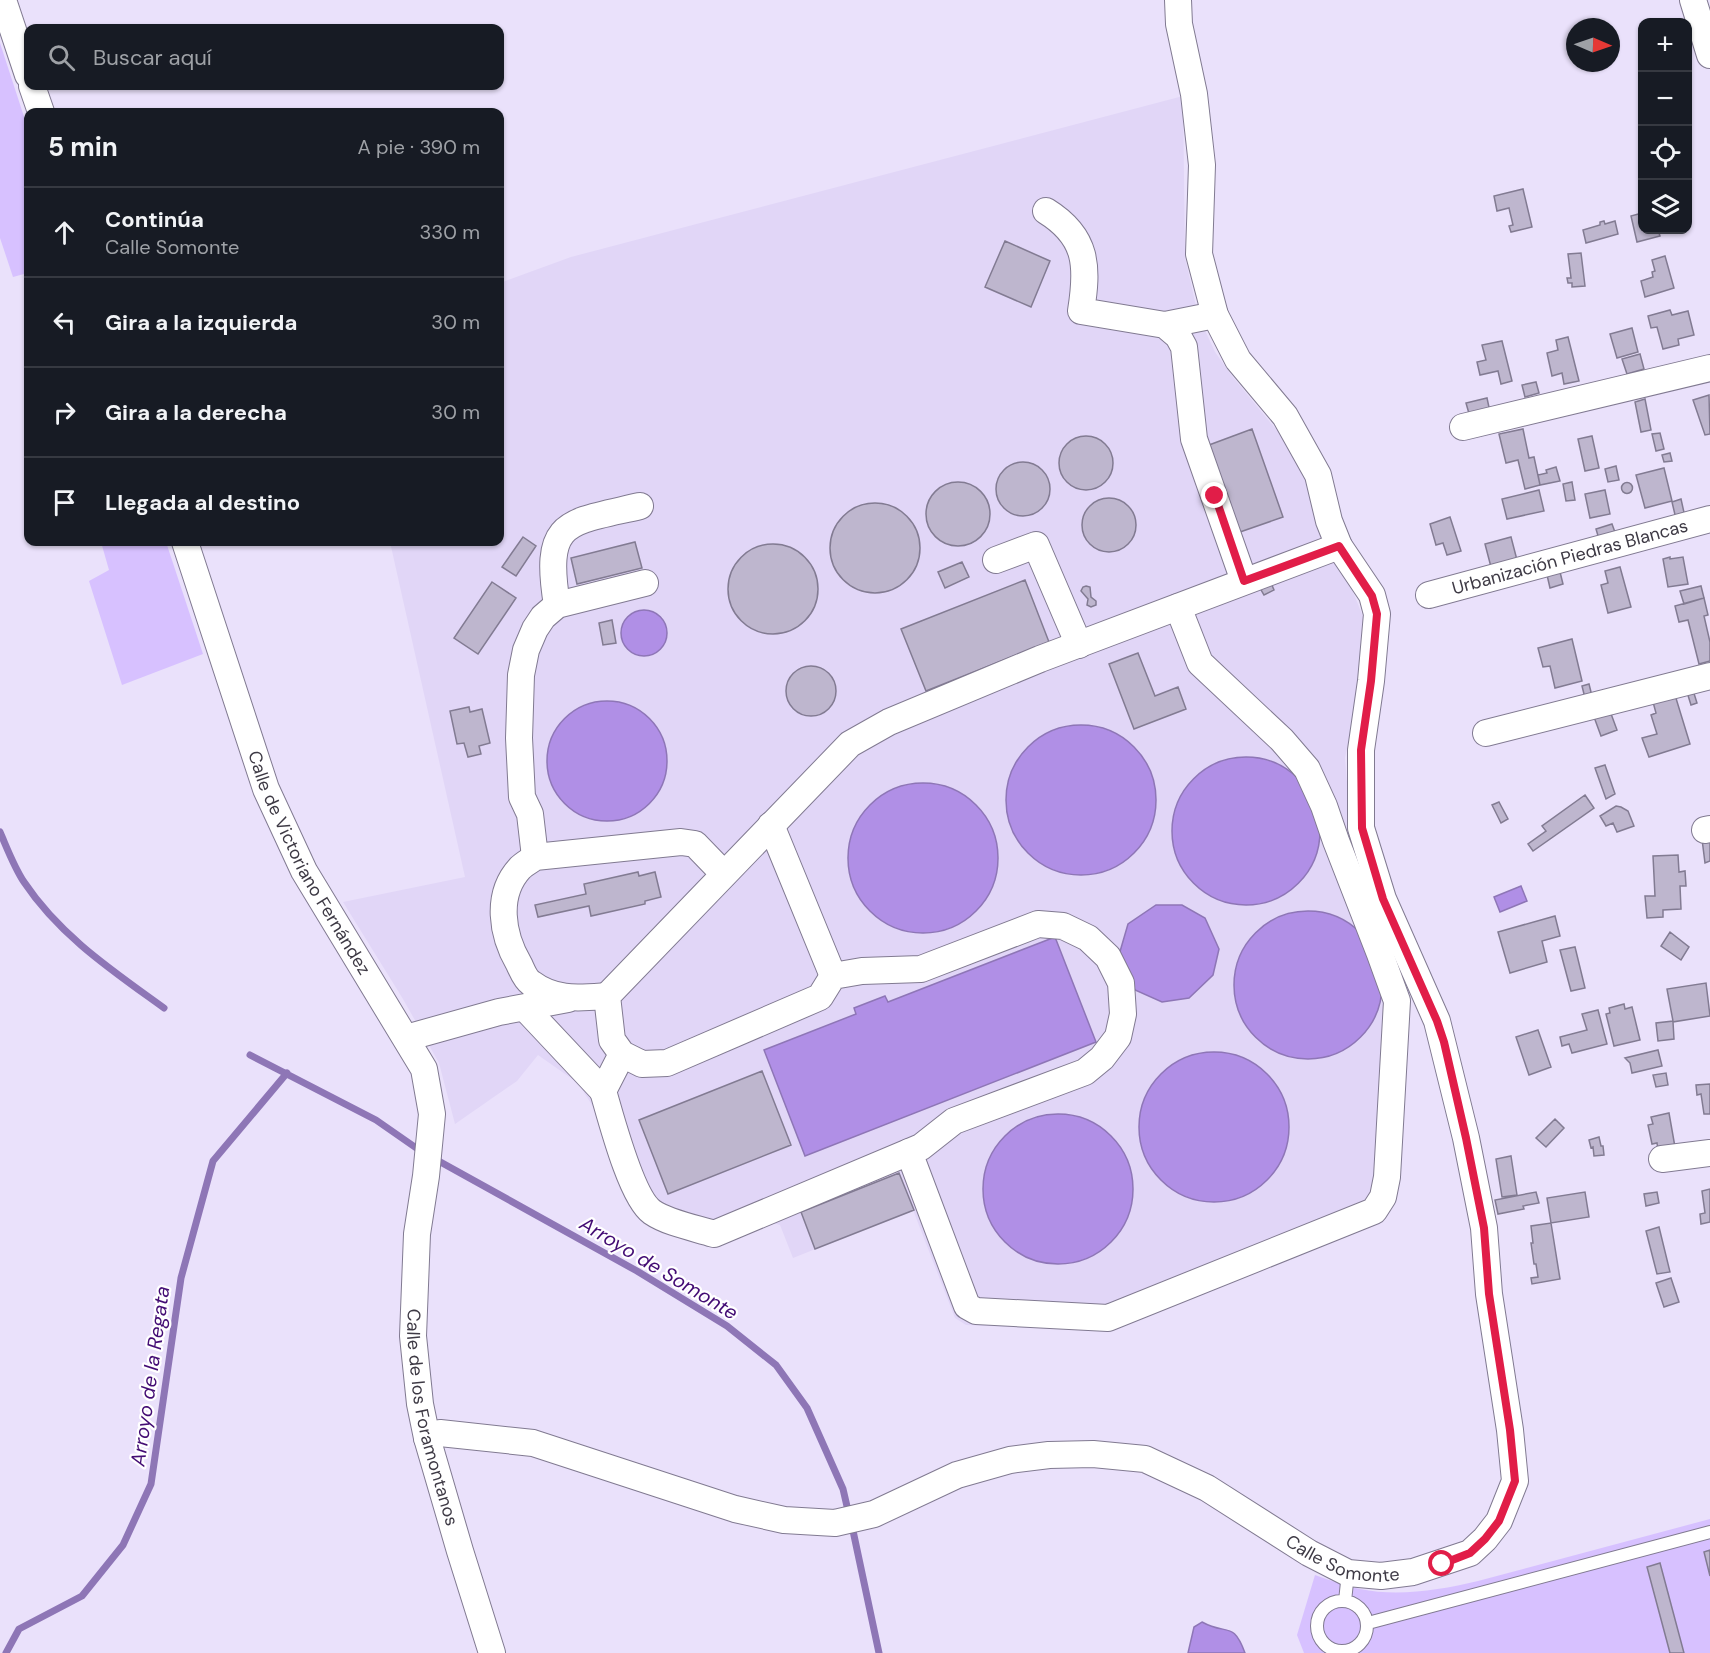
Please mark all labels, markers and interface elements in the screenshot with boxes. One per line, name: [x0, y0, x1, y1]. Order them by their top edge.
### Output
north arrow: [1566, 18, 1620, 72]
map controls: [1638, 18, 1692, 234]
button: +: [1638, 18, 1692, 72]
search box: [24, 24, 504, 90]
icon: search: [45, 41, 78, 74]
text: Buscar aquí: [93, 43, 212, 72]
button: −: [1638, 72, 1692, 126]
button: locate: [1638, 126, 1692, 180]
text: 5 min: [48, 130, 118, 164]
text: A pie · 390 m: [358, 134, 480, 160]
button: layers: [1638, 180, 1692, 234]
text: Continúa: [105, 205, 204, 234]
icon: ahead: [48, 216, 81, 249]
text: 330 m: [420, 219, 480, 245]
text: Calle Somonte: [105, 234, 239, 260]
icon: left: [48, 306, 81, 339]
text: Gira a la izquierda: [105, 308, 297, 337]
text: 30 m: [431, 309, 480, 335]
icon: right: [48, 396, 81, 429]
text: Gira a la derecha: [105, 398, 287, 427]
text: 30 m: [431, 399, 480, 425]
route end: [1201, 482, 1227, 508]
icon: arrive: [48, 486, 81, 519]
text: Llegada al destino: [105, 488, 300, 517]
street label: Urbanización Piedras Blancas: [1449, 514, 1691, 600]
street label: Calle de Victoriano Fernández: [242, 748, 376, 979]
water label: Arroyo de Somonte: [574, 1210, 743, 1326]
water label: Arroyo de la Regata: [124, 1284, 176, 1469]
street label: Calle de los Foramontanos: [401, 1308, 464, 1529]
street label: Calle Somonte: [1281, 1529, 1401, 1588]
route start: [1428, 1550, 1454, 1576]

